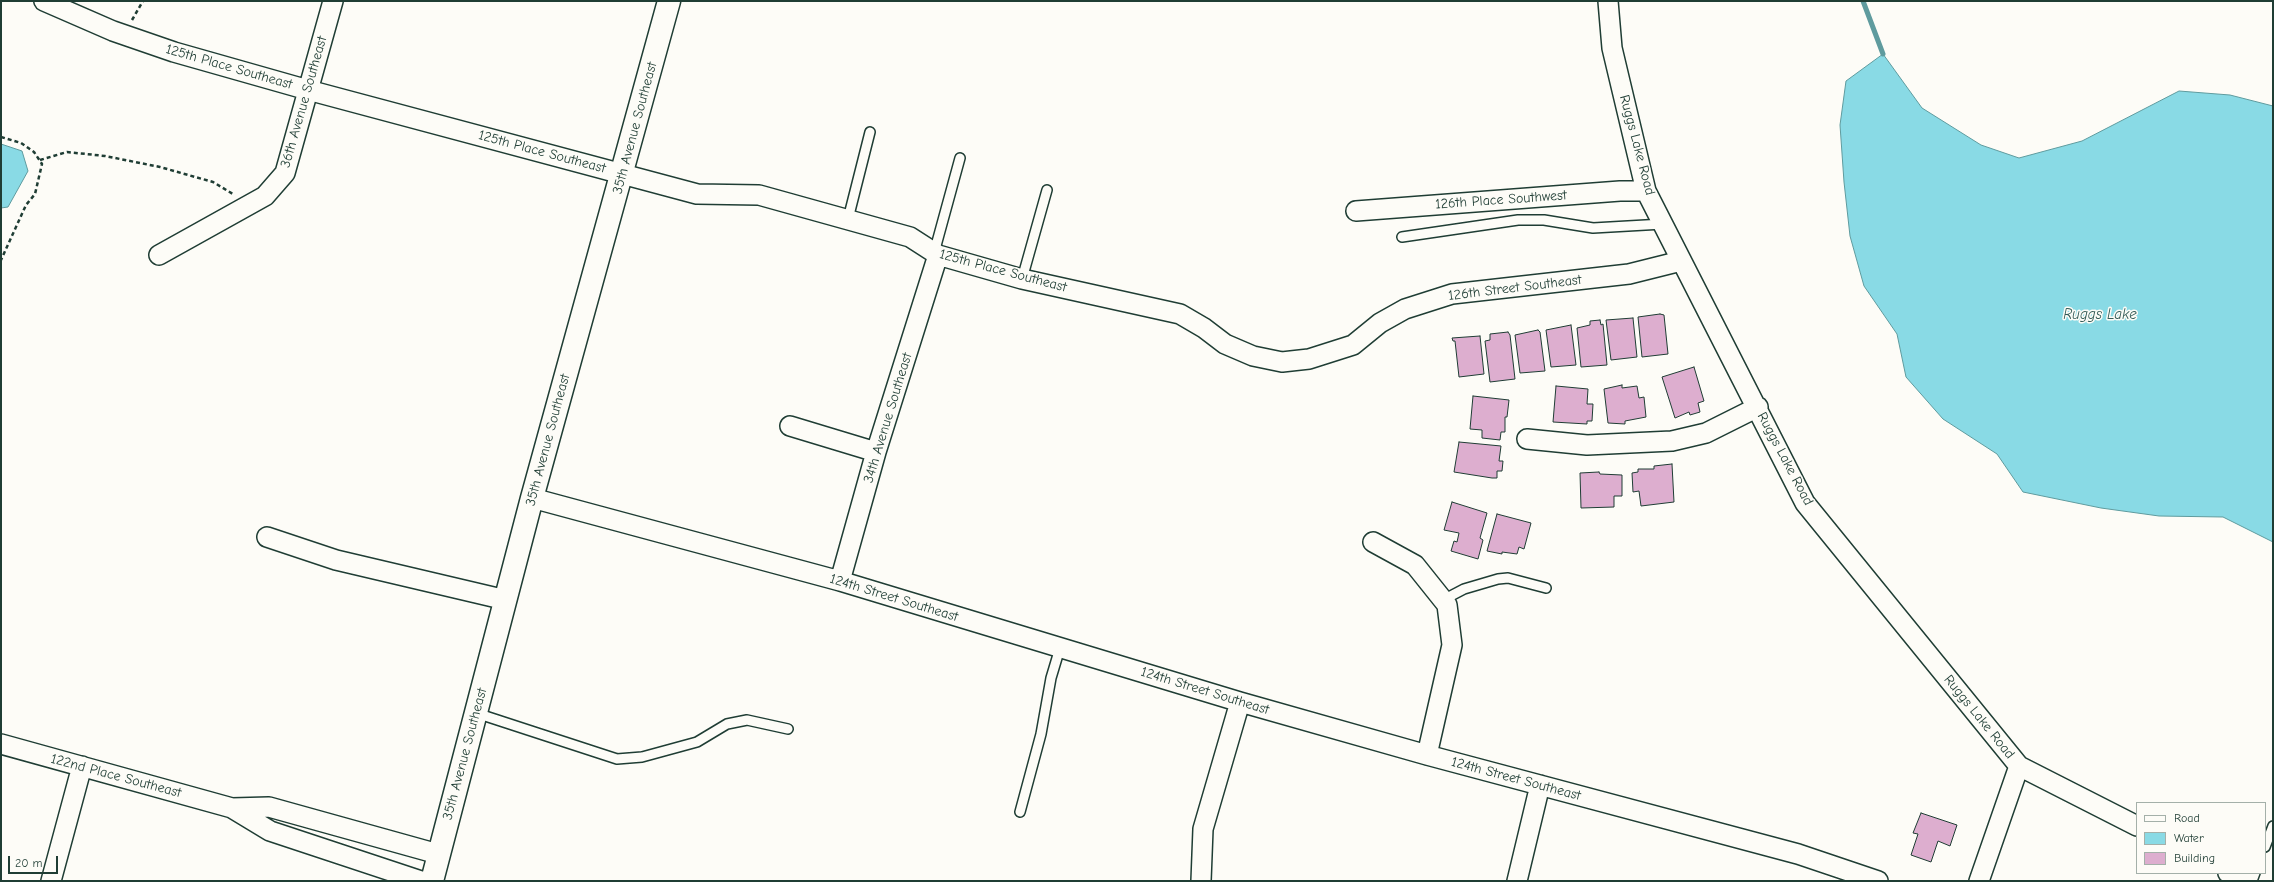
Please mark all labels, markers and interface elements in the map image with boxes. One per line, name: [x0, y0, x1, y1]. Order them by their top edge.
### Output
street label: 36th Avenue Southeast: [277, 34, 331, 170]
street label: 125th Place Southeast: [164, 41, 294, 93]
street label: 35th Avenue Southeast: [609, 60, 661, 196]
street label: Ruggs Lake Road: [1616, 93, 1658, 197]
street label: 125th Place Southeast: [477, 127, 607, 177]
street label: 126th Place Southwest: [1435, 187, 1567, 213]
street label: 125th Place Southeast: [938, 246, 1068, 296]
street label: 126th Street Southeast: [1447, 271, 1583, 305]
water label: Ruggs Lake: [2063, 306, 2137, 324]
street label: 34th Avenue Southeast: [860, 351, 916, 485]
street label: 35th Avenue Southeast: [522, 372, 574, 508]
street label: Ruggs Lake Road: [1753, 409, 1817, 509]
street label: 124th Street Southeast: [828, 570, 960, 626]
street label: 124th Street Southeast: [1139, 663, 1271, 719]
street label: Ruggs Lake Road: [1940, 672, 2018, 762]
street label: 35th Avenue Southeast: [439, 686, 491, 822]
street label: 122nd Place Southeast: [49, 750, 183, 802]
street label: 124th Street Southeast: [1449, 754, 1583, 804]
legend: [2136, 802, 2266, 874]
text: Road: [2174, 811, 2200, 825]
text: Water: [2174, 831, 2204, 845]
scale bar: [10, 848, 60, 874]
text: Building: [2174, 851, 2215, 865]
text: 20 m: [15, 856, 43, 870]

